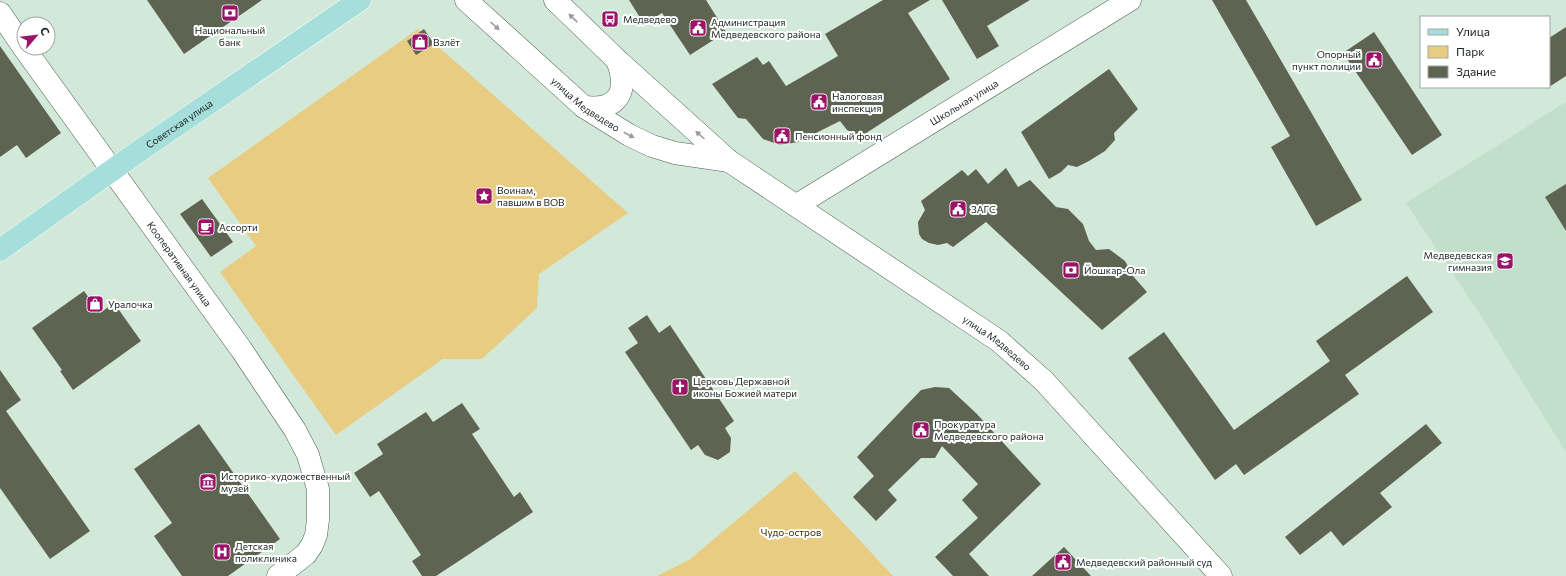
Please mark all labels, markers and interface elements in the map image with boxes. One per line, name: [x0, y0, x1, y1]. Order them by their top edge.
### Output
bank icon: Национальный банк: [220, 3, 240, 23]
bus stop icon: Медведево: [600, 9, 620, 29]
one-way arrow: [568, 13, 578, 23]
place label: Медведево: [623, 13, 677, 25]
north arrow: [16, 16, 56, 56]
place label: Администрация Медведевского района: [711, 16, 821, 40]
legend: [1420, 16, 1550, 88]
public building icon: Администрация Медведевского района: [688, 18, 708, 38]
one-way arrow: [490, 22, 501, 31]
place label: Национальный банк: [195, 24, 265, 48]
text: Улица: [1456, 24, 1490, 38]
text: С: [38, 25, 53, 38]
shop icon: Взлёт: [410, 32, 430, 52]
place label: Взлёт: [433, 36, 460, 48]
text: Парк: [1456, 44, 1485, 58]
place label: Опорный пункт полиции: [1292, 48, 1361, 72]
public building icon: Опорный пункт полиции: [1364, 50, 1384, 70]
text: Здание: [1456, 64, 1496, 78]
street label: улица Медведево: [549, 74, 622, 134]
street label: Школьная улица: [928, 77, 1000, 128]
place label: Налоговая инспекция: [832, 90, 882, 114]
public building icon: Налоговая инспекция: [809, 92, 829, 112]
street label: Советская улица: [143, 97, 215, 151]
public building icon: Пенсионный фонд: [772, 126, 792, 146]
one-way arrow: [695, 130, 706, 139]
place label: Пенсионный фонд: [795, 130, 882, 142]
one-way arrow: [623, 131, 635, 138]
place label: Воинам, павшим в ВОВ: [497, 184, 565, 208]
place icon: Воинам, павшим в ВОВ: [474, 186, 494, 206]
public building icon: ЗАГС: [948, 199, 968, 219]
place label: ЗАГС: [971, 203, 996, 215]
cafe icon: Ассорти: [196, 217, 216, 237]
street label: Кооперативная улица: [145, 219, 214, 308]
place label: Ассорти: [219, 221, 258, 233]
place label: Медведевская гимназия: [1424, 249, 1492, 273]
school or university icon: Медведевская гимназия: [1495, 251, 1515, 271]
bank icon: Йошкар-Ола: [1061, 260, 1081, 280]
place label: Йошкар-Ола: [1084, 264, 1145, 276]
shop icon: Уралочка: [85, 294, 105, 314]
place label: Уралочка: [108, 298, 153, 310]
street label: улица Медведево: [961, 313, 1034, 373]
place label: Церковь Державной иконы Божией матери: [693, 375, 797, 399]
church icon: Церковь Державной иконы Божией матери: [670, 377, 690, 397]
place label: Прокуратура Медведевского района: [934, 418, 1044, 442]
public building icon: Прокуратура Медведевского района: [911, 420, 931, 440]
place label: Историко-художественный музей: [221, 470, 350, 494]
museum icon: Историко-художественный музей: [198, 472, 218, 492]
park label: Чудо-остров: [761, 526, 821, 538]
place label: Детская поликлиника: [235, 540, 297, 564]
hospital icon: Детская поликлиника: [212, 542, 232, 562]
public building icon: Медведевский районный суд: [1053, 552, 1073, 572]
place label: Медведевский районный суд: [1076, 556, 1212, 568]

